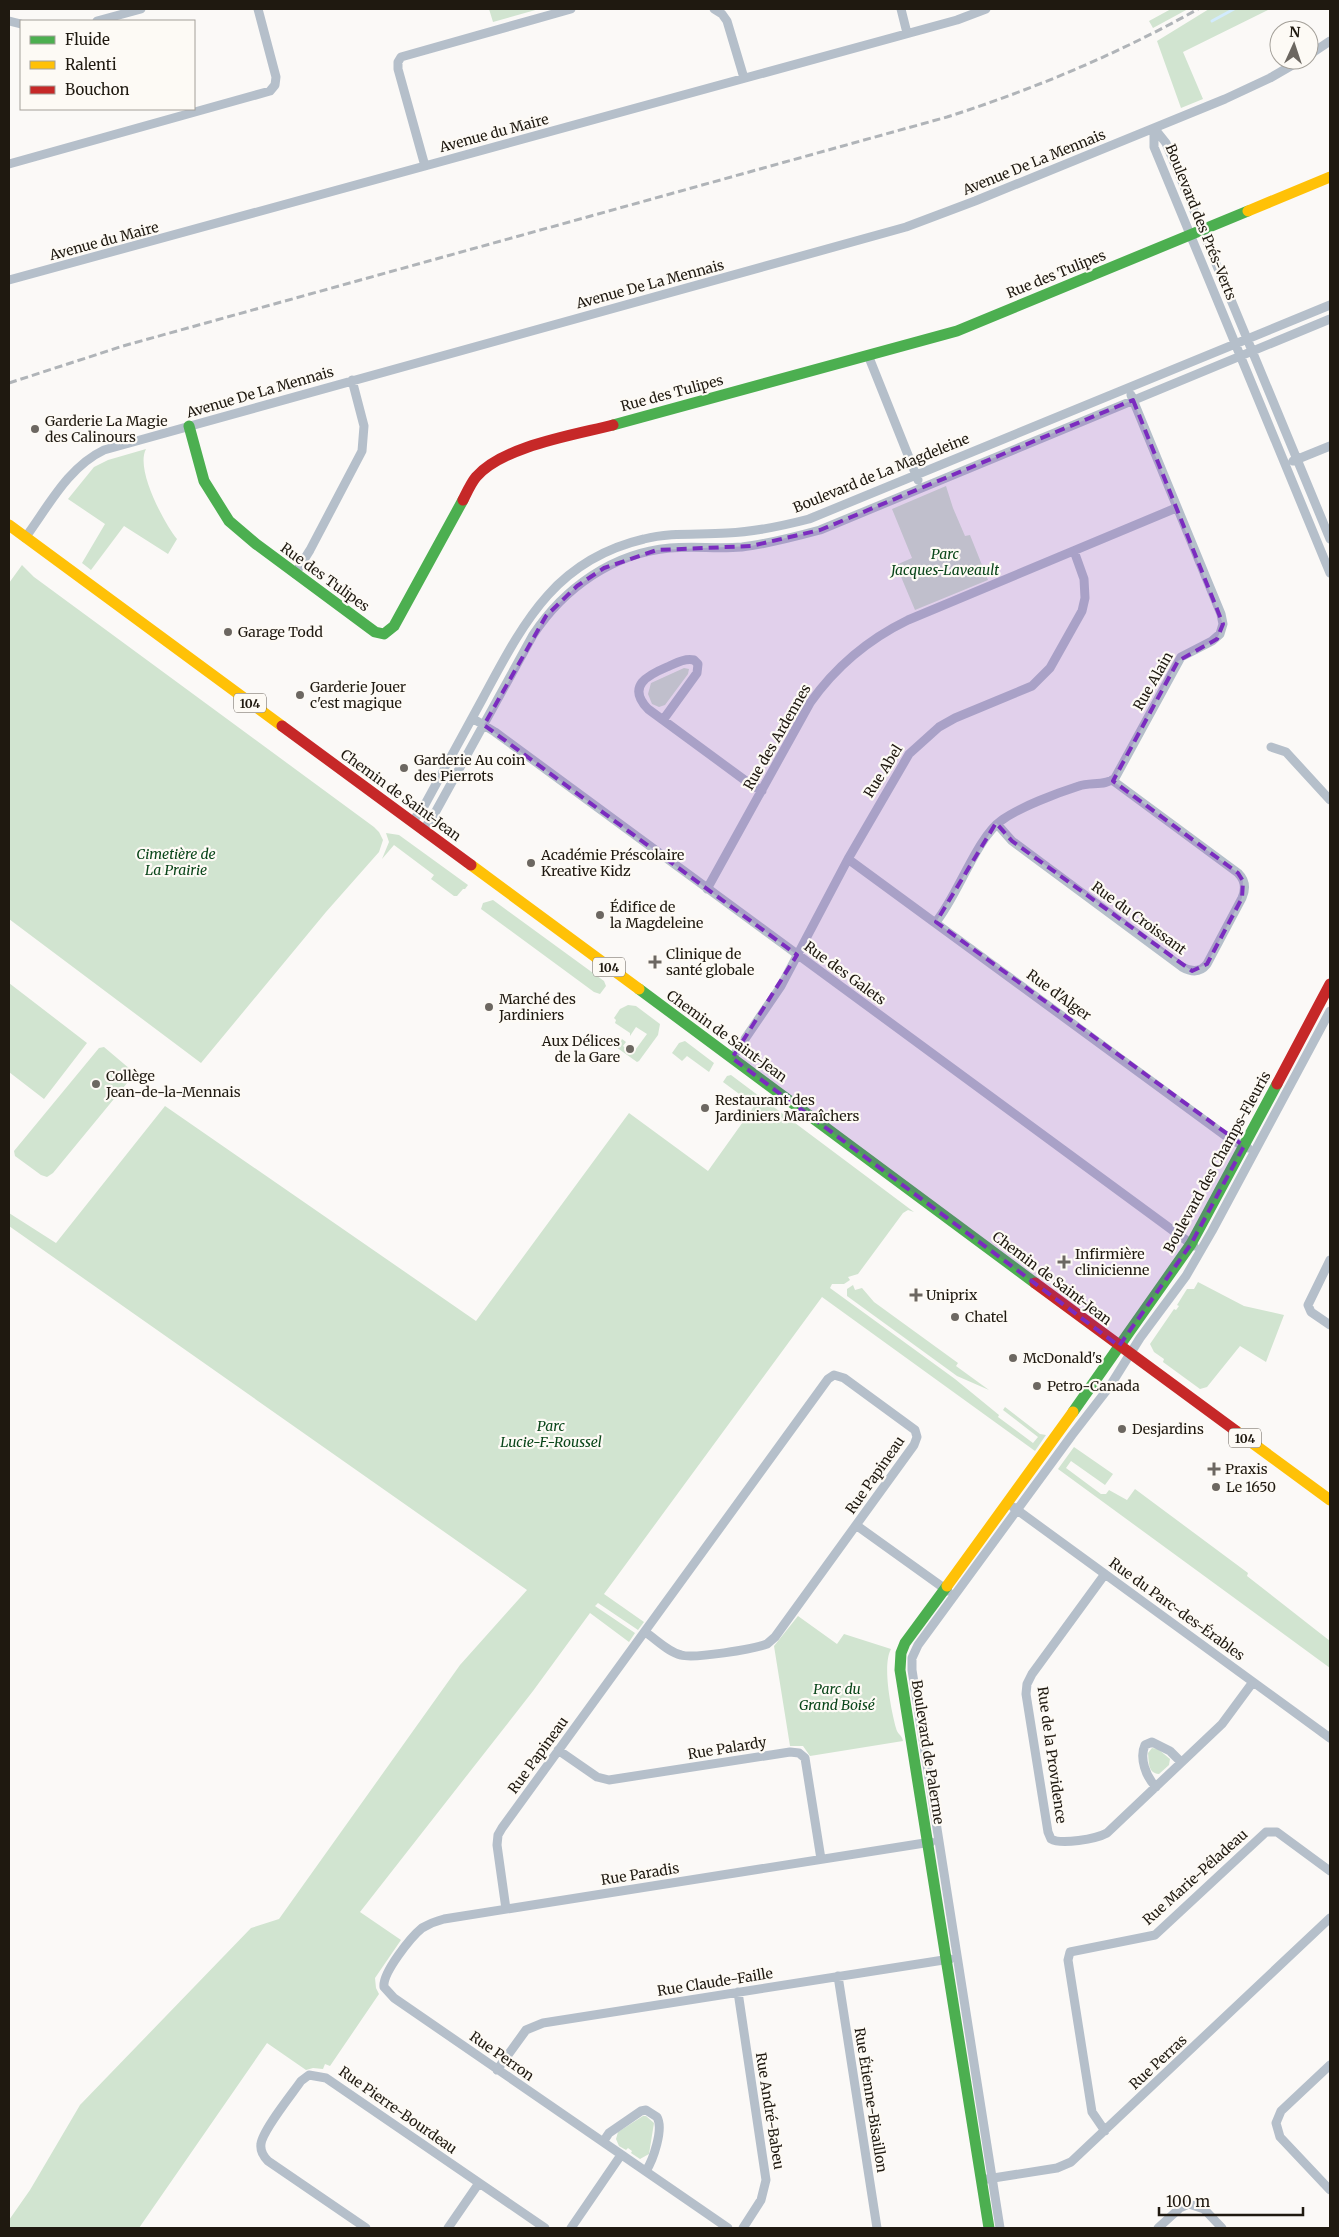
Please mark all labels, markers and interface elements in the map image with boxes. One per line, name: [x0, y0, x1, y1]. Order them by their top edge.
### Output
legend: [20, 20, 195, 110]
north arrow: [1269, 20, 1319, 70]
text: N: [1289, 23, 1301, 41]
text: Fluide: [65, 30, 110, 49]
text: Ralenti: [65, 55, 117, 74]
text: Bouchon: [65, 80, 129, 99]
street label: Avenue du Maire: [437, 110, 551, 156]
street label: Avenue De La Mennais: [959, 125, 1108, 199]
street label: Boulevard des Prés-Verts: [1161, 141, 1241, 303]
street label: Avenue du Maire: [47, 218, 161, 264]
street label: Rue des Tulipes: [1004, 246, 1108, 302]
street label: Avenue De La Mennais: [573, 256, 726, 313]
street label: Avenue De La Mennais: [183, 362, 336, 422]
street label: Rue des Tulipes: [619, 371, 725, 415]
place label: Garderie La Magie des Calinours: [45, 412, 168, 446]
marker: Garderie La Magie des Calinours: [29, 423, 41, 435]
street label: Boulevard de La Magdeleine: [790, 429, 972, 517]
street label: Rue des Tulipes: [277, 539, 373, 615]
park label: Parc Jacques-Laveault: [889, 545, 999, 579]
place label: Garage Todd: [238, 623, 324, 641]
marker: Garage Todd: [222, 626, 234, 638]
street label: Rue Alain: [1129, 648, 1177, 714]
place label: Garderie Jouer c'est magique: [310, 678, 406, 712]
street label: Rue des Ardennes: [739, 681, 815, 793]
marker: Garderie Jouer c'est magique: [294, 689, 306, 701]
road number: 104: [234, 694, 266, 712]
street label: Rue Abel: [860, 741, 907, 801]
street label: Chemin de Saint-Jean: [337, 745, 465, 845]
place label: Garderie Au coin des Pierrots: [414, 751, 525, 785]
marker: Garderie Au coin des Pierrots: [398, 762, 410, 774]
park label: Cimetière de La Prairie: [136, 845, 216, 879]
place label: Académie Préscolaire Kreative Kidz: [540, 846, 684, 880]
marker: Académie Préscolaire Kreative Kidz: [525, 857, 537, 869]
street label: Rue du Croissant: [1088, 878, 1190, 959]
place label: Édifice de la Magdeleine: [610, 898, 703, 932]
marker: Édifice de la Magdeleine: [594, 909, 606, 921]
street label: Rue des Galets: [801, 937, 890, 1009]
place label: Clinique de santé globale: [666, 945, 754, 979]
marker: Clinique de santé globale: [648, 955, 662, 969]
road number: 104: [593, 958, 625, 976]
street label: Rue d'Alger: [1023, 966, 1095, 1024]
street label: Chemin de Saint-Jean: [663, 986, 791, 1086]
place label: Marché des Jardiniers: [498, 990, 576, 1024]
marker: Marché des Jardiniers: [483, 1001, 495, 1013]
place label: Aux Délices de la Gare: [541, 1032, 620, 1066]
marker: Aux Délices de la Gare: [624, 1043, 636, 1055]
place label: Collège Jean-de-la-Mennais: [105, 1067, 241, 1101]
street label: Boulevard des Champs-Fleuris: [1159, 1068, 1275, 1256]
marker: Collège Jean-de-la-Mennais: [90, 1078, 102, 1090]
place label: Restaurant des Jardiniers Maraîchers: [714, 1091, 860, 1125]
marker: Restaurant des Jardiniers Maraîchers: [699, 1102, 711, 1114]
street label: Chemin de Saint-Jean: [989, 1227, 1115, 1329]
place label: Infirmière clinicienne: [1075, 1245, 1149, 1279]
marker: Infirmière clinicienne: [1057, 1255, 1071, 1269]
place label: Uniprix: [926, 1286, 978, 1304]
marker: Uniprix: [910, 1289, 922, 1301]
place label: Chatel: [965, 1308, 1008, 1326]
marker: Chatel: [949, 1311, 961, 1323]
place label: McDonald's: [1023, 1349, 1102, 1367]
marker: McDonald's: [1007, 1352, 1019, 1364]
place label: Petro-Canada: [1047, 1377, 1140, 1395]
marker: Petro-Canada: [1031, 1380, 1043, 1392]
park label: Parc Lucie-F.-Roussel: [500, 1417, 602, 1451]
place label: Desjardins: [1132, 1420, 1204, 1438]
marker: Desjardins: [1116, 1423, 1128, 1435]
road number: 104: [1229, 1429, 1261, 1448]
street label: Rue Papineau: [842, 1432, 909, 1517]
place label: Praxis: [1225, 1460, 1268, 1478]
marker: Praxis: [1207, 1462, 1221, 1476]
place label: Le 1650: [1226, 1478, 1276, 1496]
marker: Le 1650: [1210, 1481, 1222, 1493]
street label: Rue du Parc-des-Érables: [1106, 1554, 1248, 1664]
street label: Boulevard de Palerme: [908, 1678, 948, 1826]
park label: Parc du Grand Boisé: [799, 1680, 876, 1714]
street label: Rue de la Providence: [1033, 1685, 1071, 1825]
street label: Rue Papineau: [504, 1713, 572, 1797]
street label: Rue Palardy: [686, 1733, 769, 1763]
street label: Rue Marie-Péladeau: [1139, 1825, 1251, 1929]
street label: Rue Paradis: [600, 1859, 680, 1889]
street label: Rue Claude-Faille: [656, 1964, 774, 2000]
street label: Rue Étienne-Bisaillon: [851, 2026, 891, 2174]
street label: Rue Perron: [466, 2027, 538, 2085]
street label: Rue Perras: [1126, 2031, 1191, 2093]
street label: Rue André-Babeu: [752, 2051, 788, 2171]
street label: Rue Pierre-Bourdeau: [335, 2062, 461, 2158]
scale bar: [1159, 2184, 1303, 2216]
text: 100 m: [1166, 2192, 1210, 2211]

